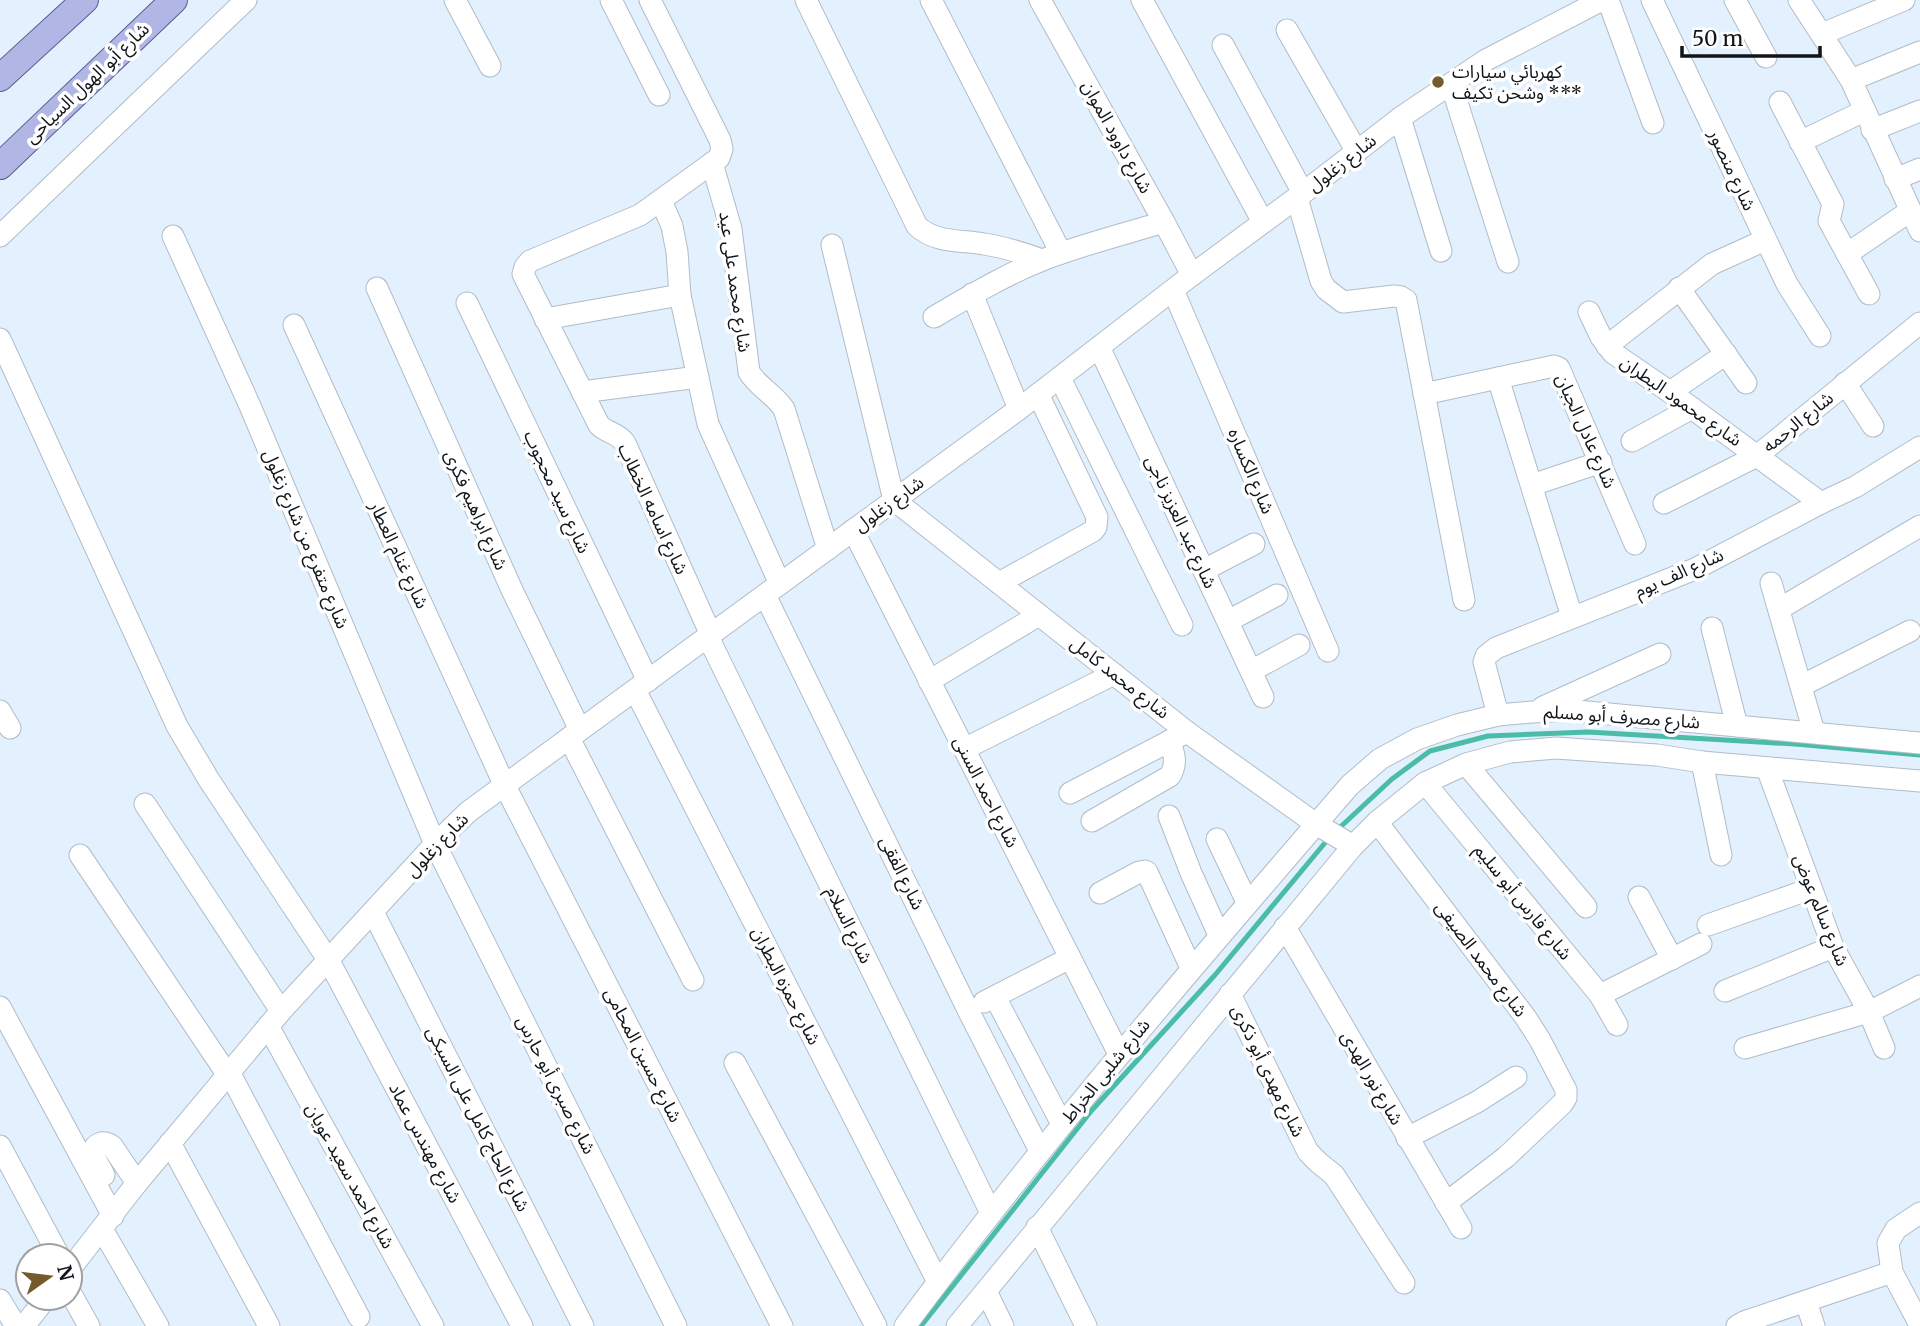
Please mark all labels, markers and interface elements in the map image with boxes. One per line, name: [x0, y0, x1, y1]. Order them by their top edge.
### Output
scale bar: [1682, 14, 1820, 58]
street label: شارع أبو الهول السياحى: [19, 17, 156, 150]
text: 50 m: [1692, 25, 1743, 52]
place label: كهربائي سيارات وشحن تكيف ***: [1452, 60, 1582, 104]
marker: كهربائي سيارات وشحن تكيف ***: [1430, 74, 1446, 90]
street label: شارع داوود الموان: [1074, 76, 1158, 199]
street label: شارع منصور: [1700, 125, 1761, 215]
street label: شارع زغلول: [1303, 129, 1383, 199]
street label: شارع محمد على عيد: [711, 210, 757, 354]
street label: شارع محمود البطران: [1614, 350, 1747, 454]
street label: شارع عادل الجبان: [1548, 370, 1622, 493]
street label: شارع الرحمه: [1758, 386, 1840, 459]
street label: شارع الكساره: [1220, 424, 1280, 518]
street label: شارع سيد محجوب: [516, 427, 596, 558]
street label: شارع اسامه الخطاب: [610, 440, 694, 579]
street label: شارع متفرع من شارع زغلول: [255, 446, 355, 633]
street label: شارع ابراهيم فكرى: [437, 446, 513, 575]
street label: شارع عبد العزيز ناجى: [1138, 452, 1222, 593]
street label: شارع زغلول: [849, 470, 930, 539]
street label: شارع غنام العطار: [361, 497, 434, 613]
street label: شارع الف يوم: [1631, 543, 1728, 605]
street label: شارع محمد كامل: [1064, 632, 1175, 726]
street label: شارع مصرف أبو مسلم: [1543, 700, 1701, 736]
street label: شارع احمد السنى: [946, 732, 1024, 853]
street label: شارع زغلول: [400, 808, 475, 884]
street label: شارع الفقى: [872, 832, 930, 915]
street label: شارع فارس أبو سليم: [1467, 839, 1577, 966]
street label: شارع سالم عوض: [1786, 850, 1854, 970]
street label: شارع السلام: [818, 882, 878, 968]
street label: شارع محمد الصيفى: [1428, 896, 1533, 1023]
street label: شارع حمزه البطران: [744, 923, 826, 1050]
street label: شارع حسين المحامى: [597, 984, 687, 1127]
street label: شارع مهدى أبو ذكرى: [1224, 1001, 1310, 1142]
street label: شارع صبرى أبو حارس: [509, 1012, 601, 1159]
street label: شارع شلبى الخراط: [1056, 1014, 1157, 1130]
street label: شارع الحاج كامل على السبكى: [419, 1022, 535, 1217]
street label: شارع نور الهدى: [1334, 1027, 1409, 1130]
street label: شارع مهندس عماد: [381, 1079, 467, 1208]
street label: شارع احمد سعيد عويان: [298, 1099, 400, 1254]
north arrow: [14, 1242, 84, 1312]
text: N: [52, 1263, 79, 1283]

